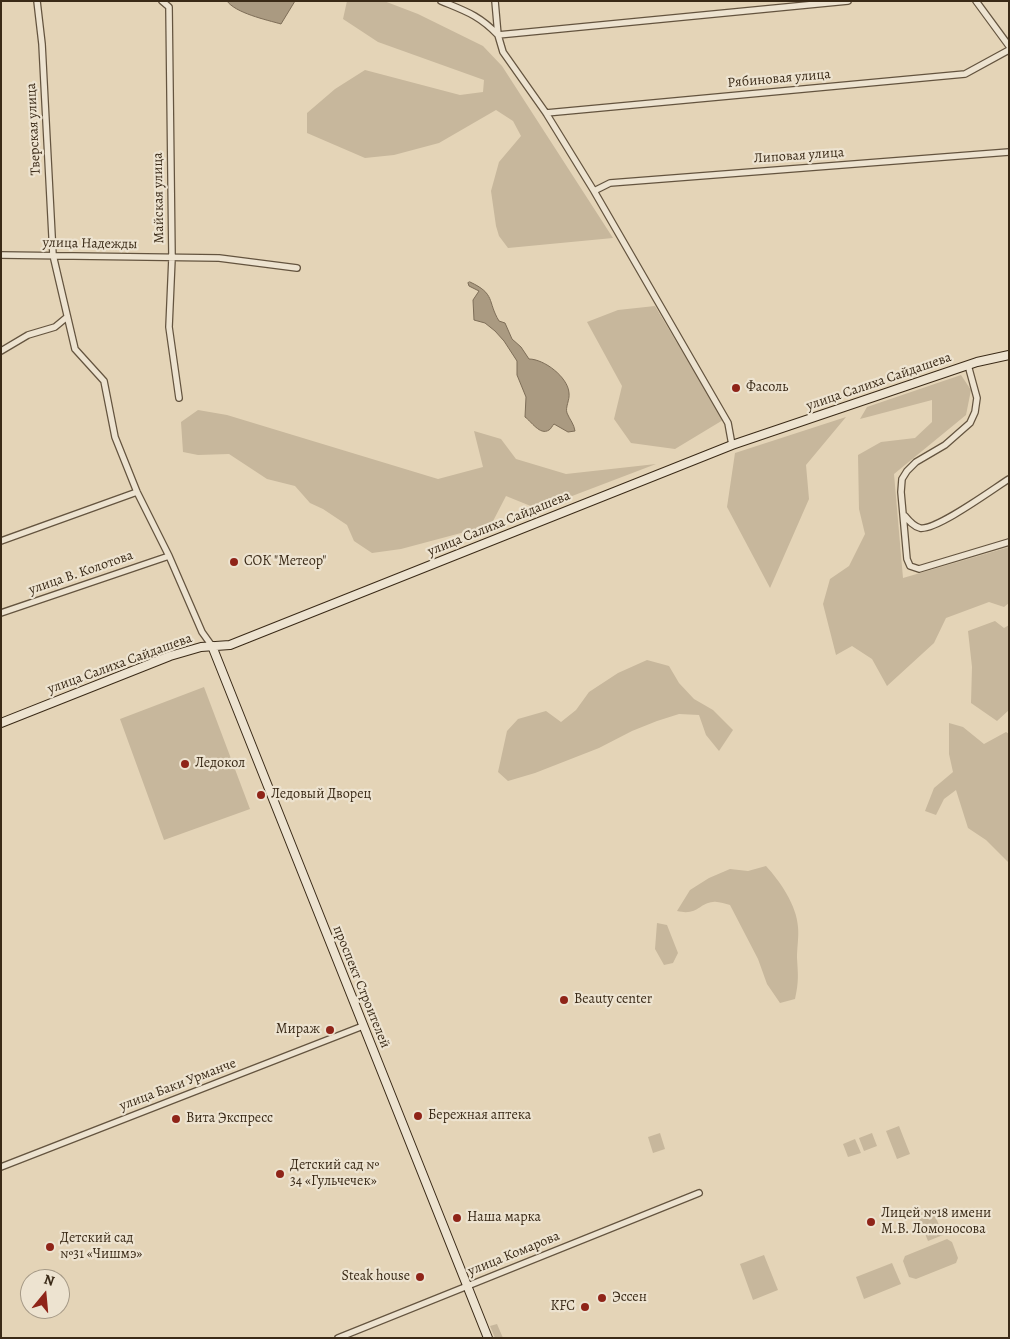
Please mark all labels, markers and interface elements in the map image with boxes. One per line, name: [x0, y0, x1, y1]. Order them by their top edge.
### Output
street label: Рябиновая улица: [727, 66, 831, 92]
street label: Тверская улица: [23, 82, 45, 176]
street label: Липовая улица: [753, 144, 845, 168]
street label: Майская улица: [150, 152, 168, 244]
street label: улица Надежды: [42, 235, 138, 253]
street label: улица Салиха Сайдашева: [804, 349, 954, 415]
place label: Фасоль: [746, 380, 788, 396]
marker: Фасоль: [730, 382, 742, 394]
street label: улица Салиха Сайдашева: [425, 488, 573, 560]
street label: улица В. Колотова: [27, 547, 135, 599]
place label: СОК "Метеор": [244, 554, 327, 570]
marker: СОК "Метеор": [228, 556, 240, 568]
street label: улица Салиха Сайдашева: [46, 630, 194, 698]
place label: Ледокол: [195, 756, 245, 772]
marker: Ледокол: [179, 758, 191, 770]
place label: Ледовый Дворец: [271, 787, 371, 803]
marker: Ледовый Дворец: [255, 789, 267, 801]
street label: проспект Строителей: [329, 923, 393, 1051]
place label: Beauty center: [574, 992, 652, 1008]
marker: Beauty center: [558, 994, 570, 1006]
place label: Мираж: [276, 1022, 320, 1038]
marker: Мираж: [324, 1024, 336, 1036]
street label: улица Баки Урманче: [117, 1055, 239, 1115]
place label: Бережная аптека: [428, 1108, 531, 1124]
marker: Бережная аптека: [412, 1110, 424, 1122]
place label: Вита Экспресс: [186, 1111, 273, 1127]
marker: Вита Экспресс: [170, 1113, 182, 1125]
place label: Детский сад № 34 «Гульчечек»: [290, 1158, 379, 1190]
marker: Детский сад № 34 «Гульчечек»: [274, 1168, 286, 1180]
place label: Лицей №18 имени М.В. Ломоносова: [881, 1206, 991, 1238]
place label: Наша марка: [467, 1210, 541, 1226]
marker: Наша марка: [451, 1212, 463, 1224]
marker: Лицей №18 имени М.В. Ломоносова: [865, 1216, 877, 1228]
street label: улица Комарова: [466, 1228, 562, 1280]
place label: Детский сад №31 «Чишмэ»: [60, 1231, 142, 1264]
marker: Детский сад №31 «Чишмэ»: [44, 1241, 56, 1253]
north arrow: [20, 1269, 70, 1319]
place label: Steak house: [342, 1269, 410, 1285]
text: N: [42, 1270, 57, 1291]
marker: Steak house: [414, 1271, 426, 1283]
place label: Эссен: [612, 1290, 647, 1306]
marker: Эссен: [596, 1292, 608, 1304]
place label: KFC: [550, 1299, 575, 1315]
marker: KFC: [579, 1301, 591, 1313]

